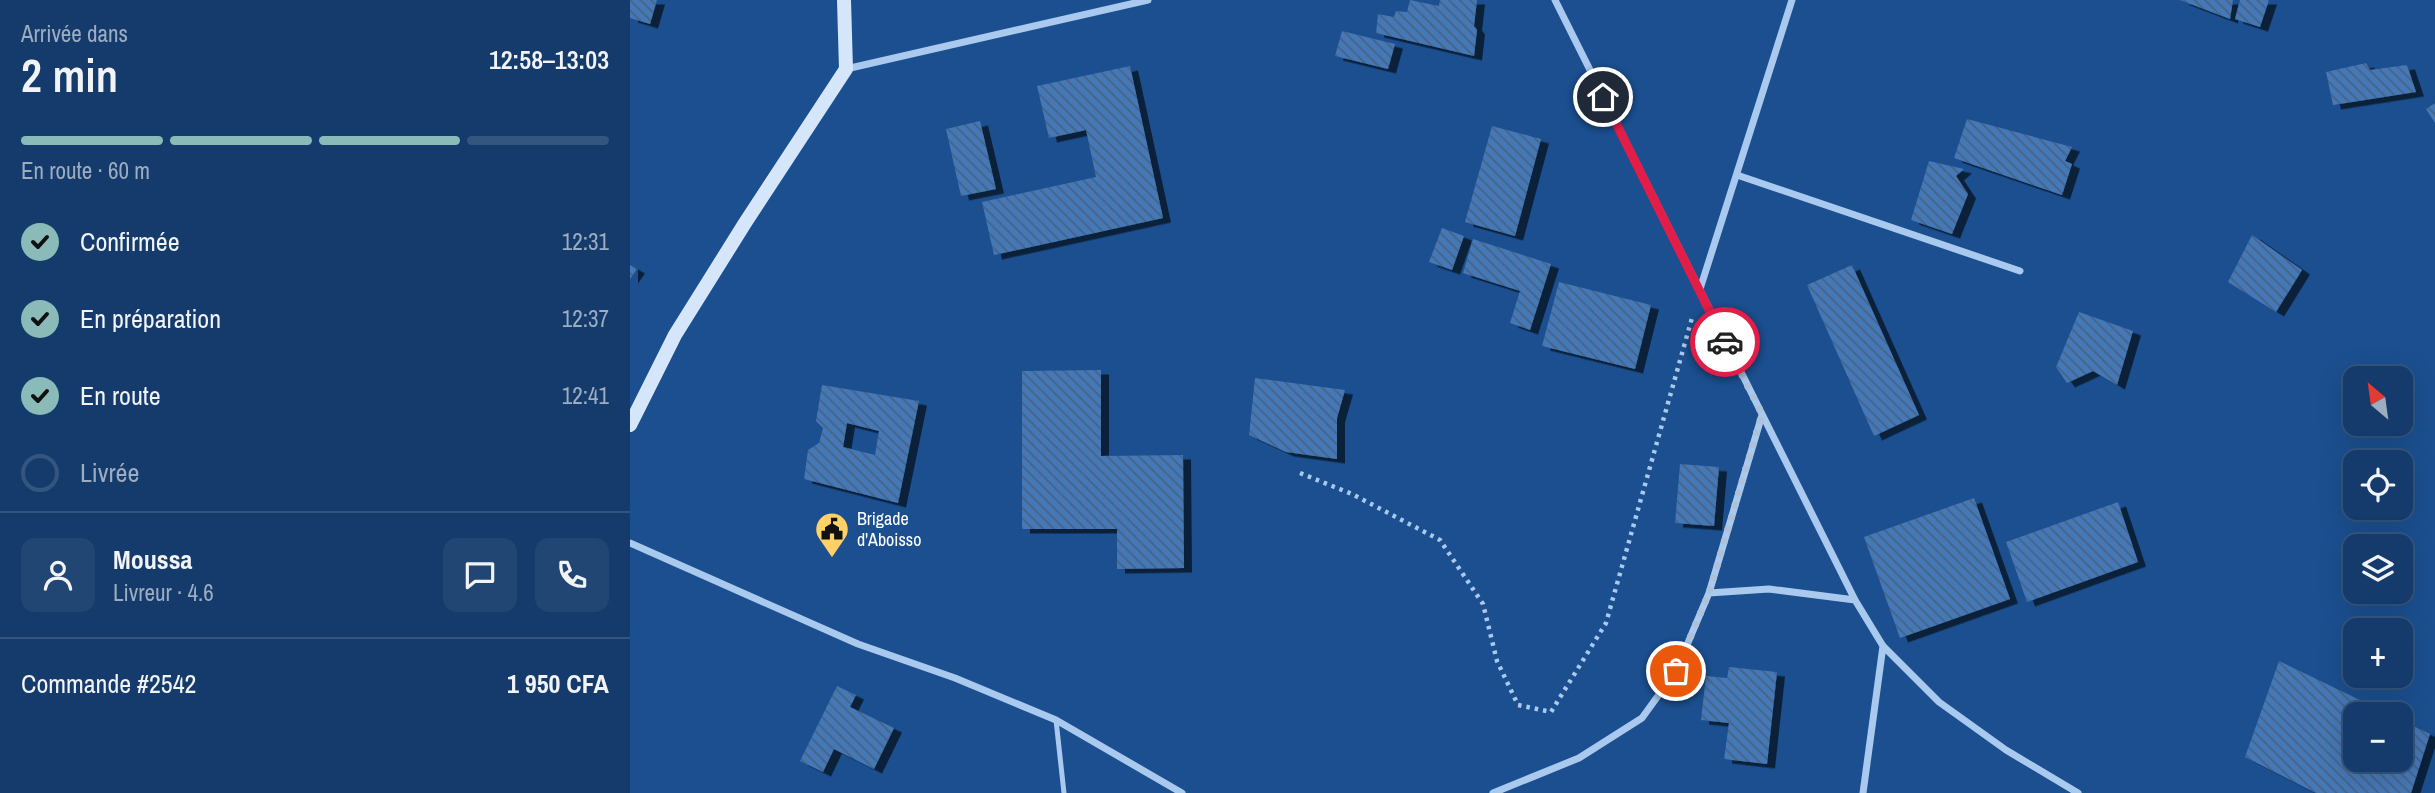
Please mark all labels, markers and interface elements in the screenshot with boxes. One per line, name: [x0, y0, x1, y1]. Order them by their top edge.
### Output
text: Arrivée dans: [21, 18, 128, 49]
text: 12:58–13:03: [489, 42, 609, 77]
text: 2 min: [21, 44, 118, 106]
pin: [1573, 67, 1633, 127]
icon: home: [1584, 78, 1622, 116]
text: En route · 60 m: [21, 155, 150, 186]
icon: check: [21, 223, 59, 261]
text: Confirmée: [80, 224, 180, 259]
text: 12:31: [562, 226, 609, 257]
icon: check: [21, 300, 59, 338]
text: En préparation: [80, 301, 221, 336]
text: 12:37: [562, 303, 609, 334]
courier: [1690, 307, 1760, 377]
icon: car: [1706, 323, 1744, 361]
north arrow: [2343, 366, 2413, 436]
map controls: [2343, 366, 2413, 772]
icon: check: [21, 377, 59, 415]
text: En route: [80, 378, 161, 413]
text: 12:41: [562, 380, 609, 411]
button: locate: [2343, 450, 2413, 520]
text: Livrée: [80, 455, 139, 490]
place label: Brigade d'Aboisso: [857, 506, 921, 552]
public building icon: Brigade d'Aboisso: [813, 510, 851, 559]
button: layers: [2343, 534, 2413, 604]
button: person: [21, 538, 95, 612]
button: chat: [443, 538, 517, 612]
button: phone: [535, 538, 609, 612]
text: Moussa: [113, 542, 192, 577]
text: Livreur · 4.6: [113, 577, 214, 608]
button: +: [2343, 618, 2413, 688]
pin: [1646, 641, 1706, 701]
icon: bag: [1657, 652, 1695, 690]
text: Commande #2542: [21, 666, 196, 701]
text: 1 950 CFA: [507, 666, 609, 701]
button: −: [2343, 702, 2413, 772]

